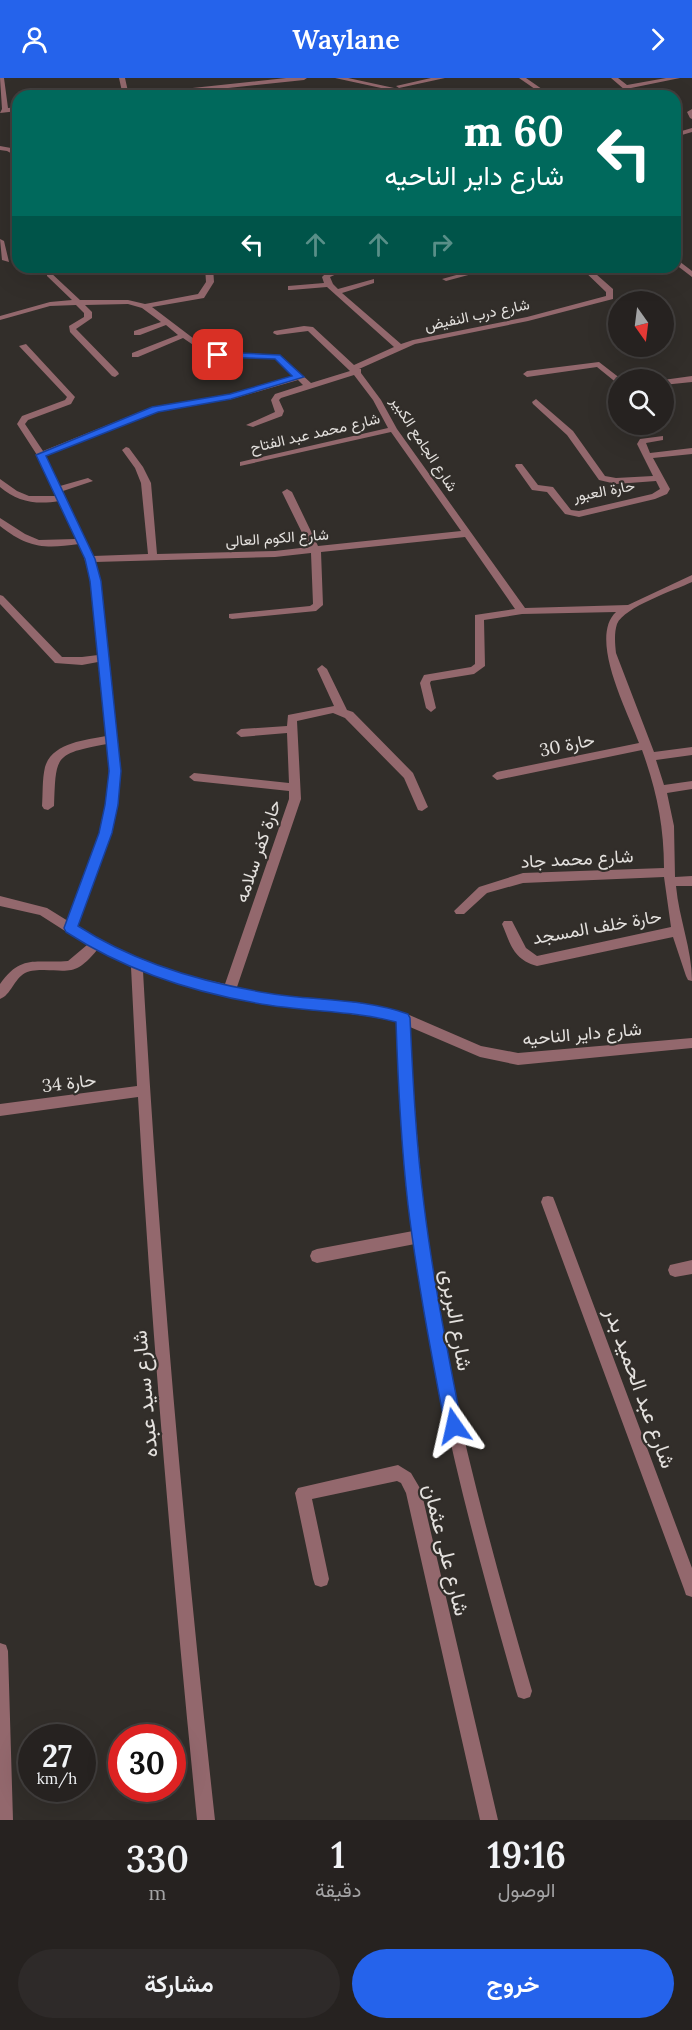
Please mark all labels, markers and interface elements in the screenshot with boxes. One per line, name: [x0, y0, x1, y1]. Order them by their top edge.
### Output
text: Waylane: [292, 22, 400, 56]
icon: person: [18, 23, 51, 56]
icon: forward: [641, 23, 674, 56]
text: 60 m: [463, 104, 564, 158]
icon: left: [585, 114, 663, 192]
text: شارع داير الناحيه: [384, 158, 564, 192]
icon: left: [236, 228, 269, 261]
icon: ahead: [299, 228, 332, 261]
icon: ahead: [362, 228, 395, 261]
icon: right: [425, 228, 458, 261]
north arrow: [608, 291, 674, 357]
map controls: [608, 291, 674, 435]
street label: شارع درب النفيض: [423, 294, 532, 337]
pin: [192, 329, 243, 380]
icon: arrive: [201, 338, 234, 371]
button: search: [608, 369, 674, 435]
street label: شارع الجامع الكبير: [384, 392, 462, 496]
street label: شارع محمد عبد الفتاح: [248, 408, 382, 459]
street label: حارة العبور: [571, 475, 636, 506]
street label: شارع الكوم العالى: [225, 524, 330, 553]
street label: حارة 30: [537, 727, 597, 762]
street label: حارة كفر سلامه: [229, 796, 286, 905]
street label: شارع محمد جاد: [520, 844, 634, 874]
street label: حارة خلف المسجد: [531, 904, 663, 949]
street label: شارع داير الناحيه: [521, 1017, 643, 1051]
street label: حارة 34: [41, 1068, 97, 1097]
street label: شارع البربرى: [433, 1267, 479, 1373]
street label: شارع عبد الحميد بدر: [598, 1303, 682, 1472]
street label: شارع سيد عبده: [125, 1329, 165, 1459]
position arrow: [422, 1394, 486, 1458]
street label: شارع على عثمان: [416, 1481, 476, 1619]
speed limit sign: 30: [108, 1724, 186, 1802]
text: 27: [42, 1737, 72, 1775]
text: km/h: [37, 1769, 77, 1788]
text: 1: [331, 1832, 345, 1878]
text: 19:16: [487, 1832, 566, 1878]
text: 330: [126, 1836, 189, 1882]
text: دقيقة: [315, 1877, 361, 1902]
text: الوصول: [498, 1877, 555, 1902]
text: m: [149, 1880, 166, 1905]
button: مشاركة: [18, 1949, 340, 2018]
button: خروج: [352, 1949, 674, 2018]

